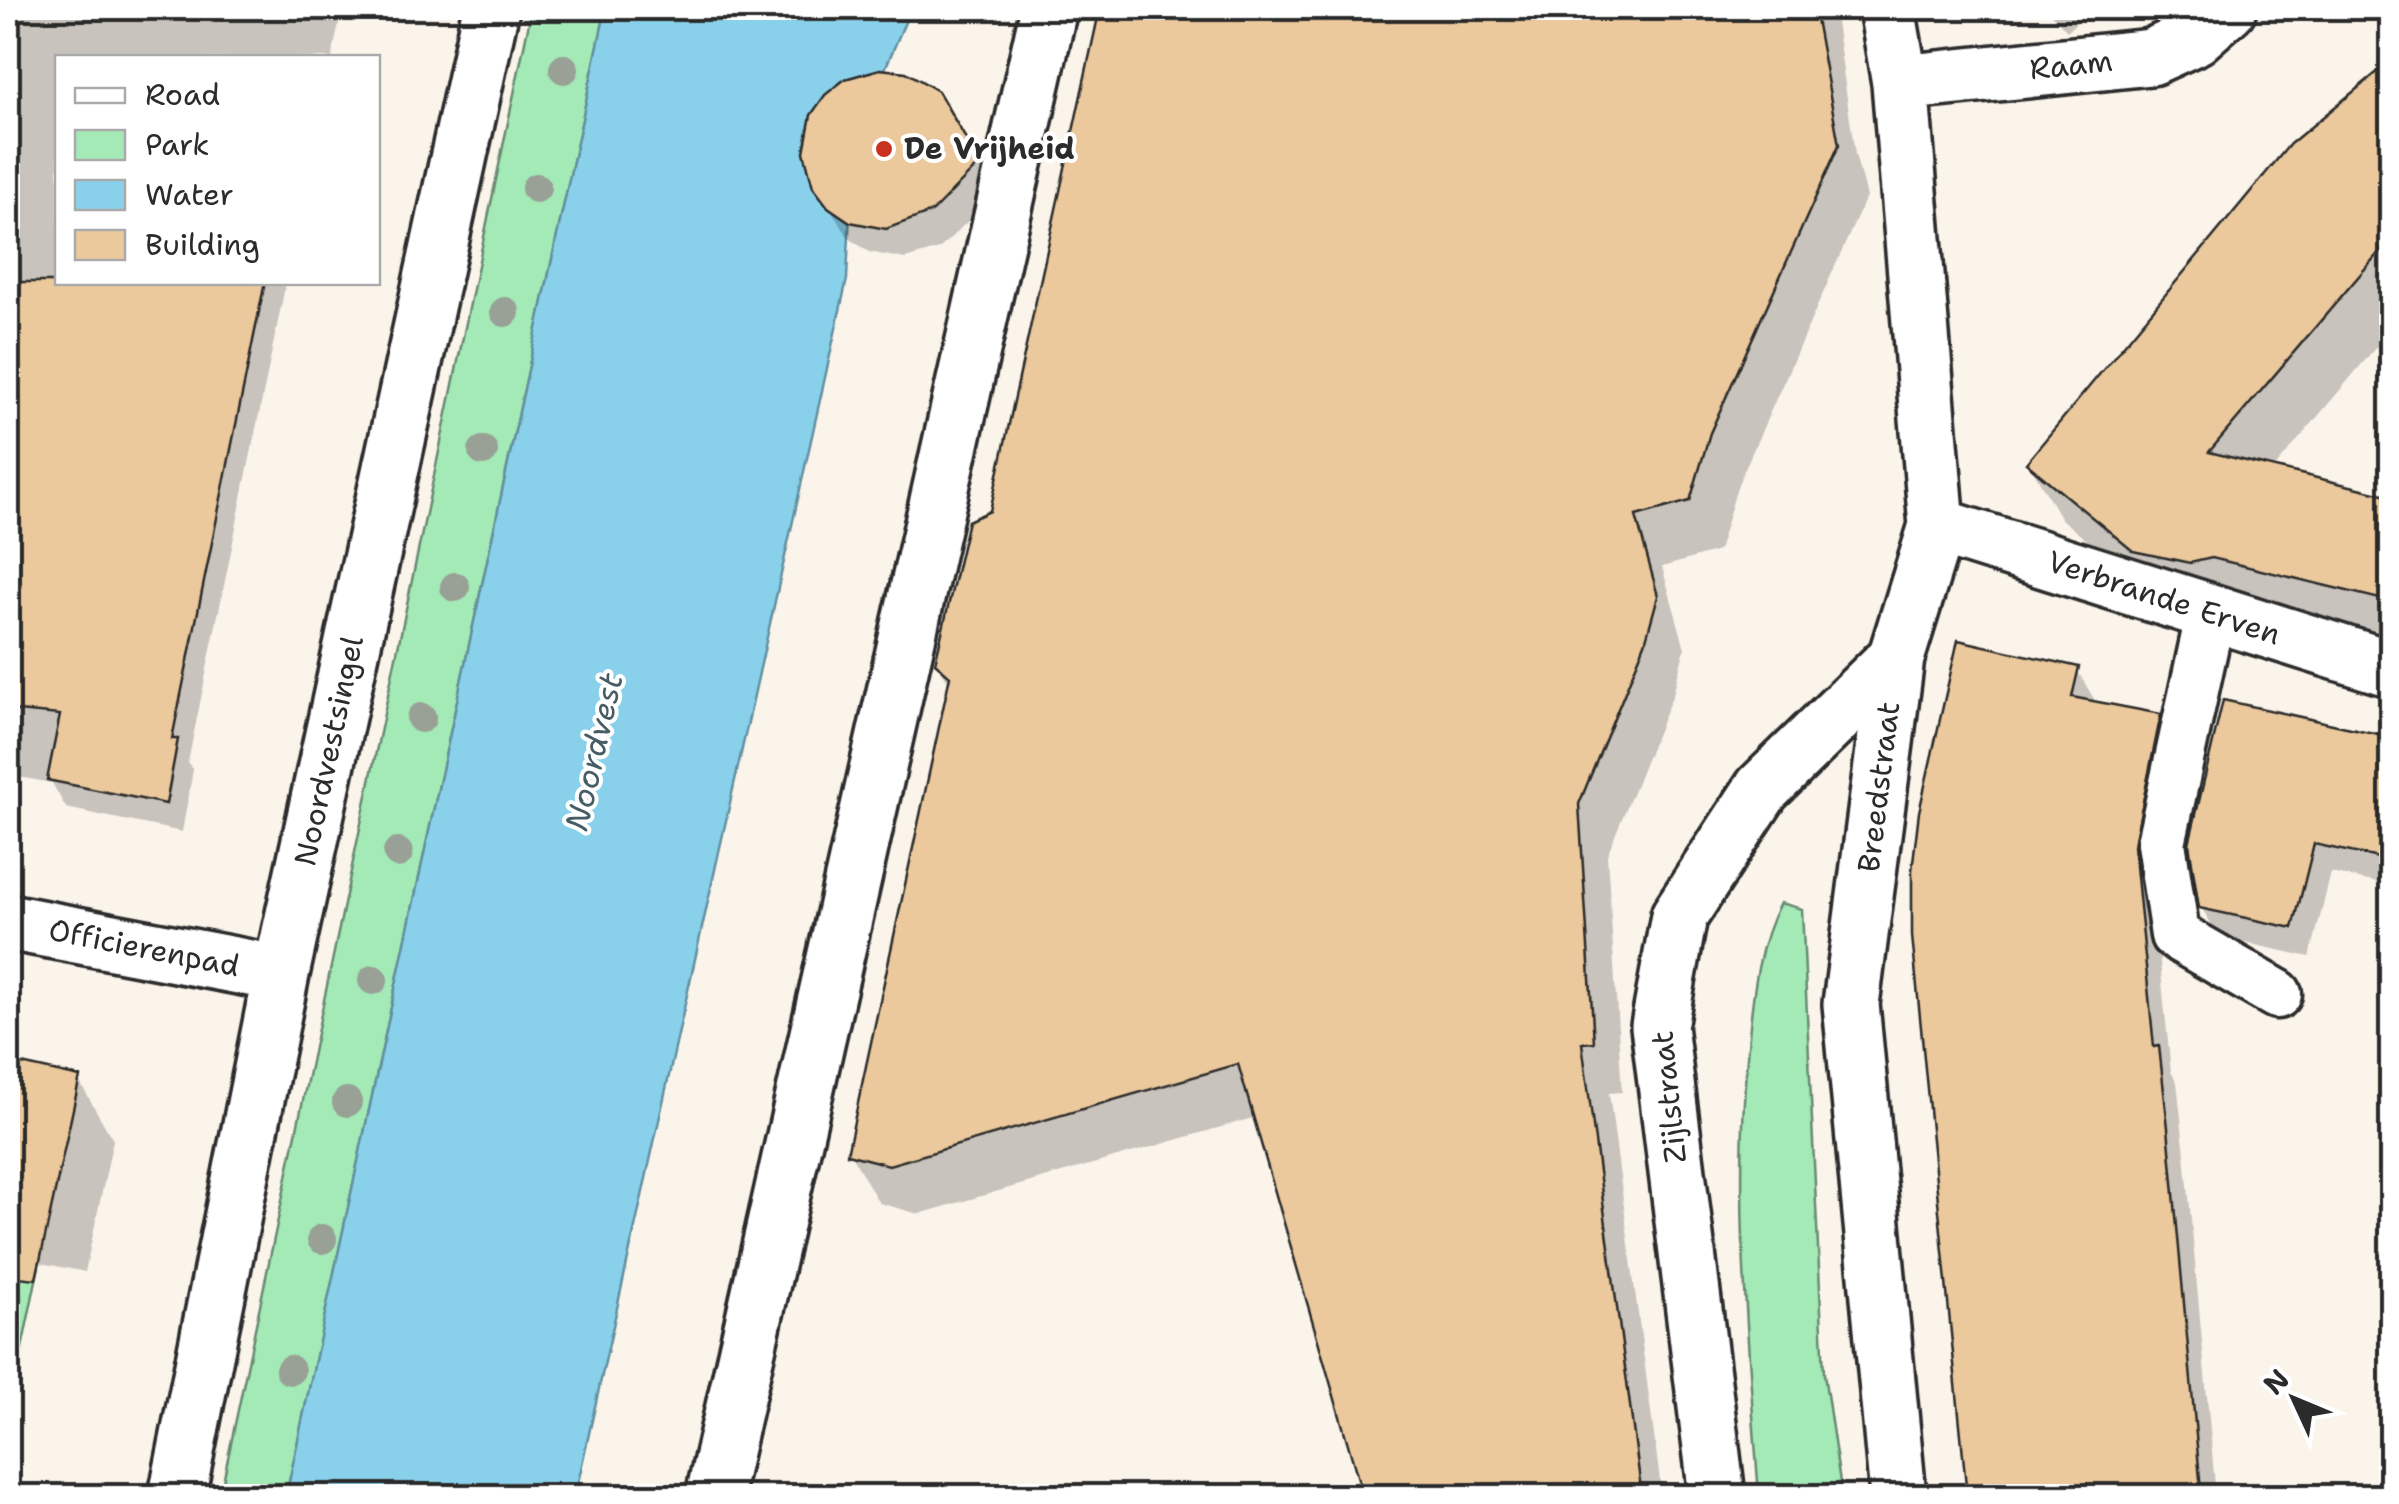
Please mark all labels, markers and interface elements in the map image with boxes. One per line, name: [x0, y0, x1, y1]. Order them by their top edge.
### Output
street label: Raam: [2027, 40, 2114, 89]
legend: [55, 55, 380, 285]
text: Road: [145, 74, 220, 115]
text: Park: [145, 124, 209, 165]
place label: De Vrijheid: [904, 128, 1075, 169]
marker: De Vrijheid: [873, 138, 895, 160]
text: Water: [145, 174, 234, 215]
text: Building: [145, 224, 260, 265]
street label: Verbrande Erven: [2043, 541, 2286, 654]
street label: Noordvestsingel: [284, 632, 373, 870]
water label: Noordvest: [554, 669, 633, 835]
street label: Breedstraat: [1848, 699, 1909, 875]
street label: Officierenpad: [45, 909, 243, 986]
street label: Zijlstraat: [1641, 1029, 1696, 1165]
north arrow: [2244, 1349, 2344, 1449]
text: N: [2255, 1360, 2297, 1403]

